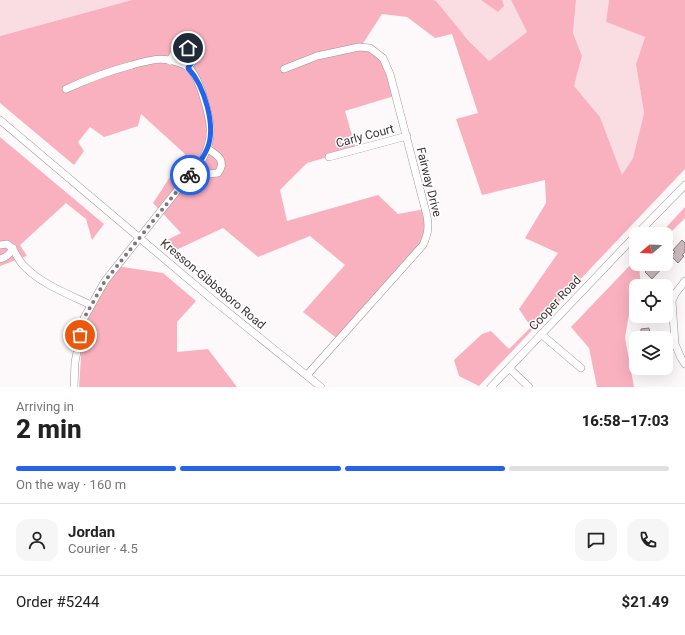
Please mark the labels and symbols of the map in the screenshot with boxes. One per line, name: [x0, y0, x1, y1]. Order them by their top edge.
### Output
pin: [171, 31, 205, 65]
street label: Carly Court: [334, 122, 396, 150]
street label: Fairway Drive: [414, 146, 444, 218]
courier: [170, 155, 210, 195]
north arrow: [629, 227, 673, 271]
street label: Kresson-Gibbsboro Road: [158, 236, 268, 332]
street label: Cooper Road: [526, 273, 584, 333]
pin: [63, 318, 97, 352]

